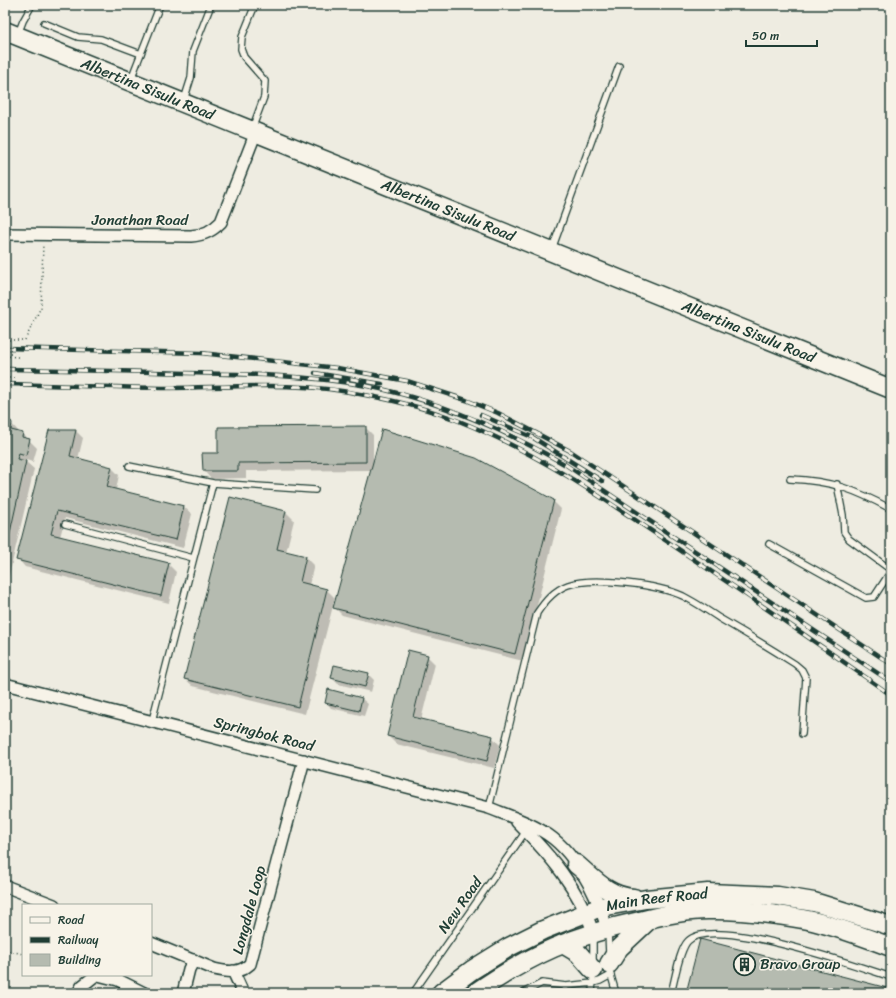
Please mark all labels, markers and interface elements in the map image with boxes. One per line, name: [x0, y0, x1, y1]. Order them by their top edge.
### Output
scale bar: [746, 22, 817, 48]
text: 50 m: [752, 25, 779, 47]
street label: Albertina Sisulu Road: [76, 50, 220, 128]
street label: Albertina Sisulu Road: [376, 171, 520, 249]
street label: Jonathan Road: [91, 207, 189, 233]
street label: Albertina Sisulu Road: [677, 292, 821, 371]
street label: Springbok Road: [211, 709, 318, 759]
street label: Longdale Loop: [225, 863, 273, 957]
street label: New Road: [431, 870, 490, 939]
street label: Main Reef Road: [604, 880, 710, 919]
legend: [22, 904, 152, 976]
text: Road: [58, 909, 85, 931]
text: Railway: [58, 929, 99, 951]
text: Building: [58, 949, 101, 971]
building icon: Bravo Group: [732, 951, 758, 977]
place label: Bravo Group: [760, 951, 841, 977]

